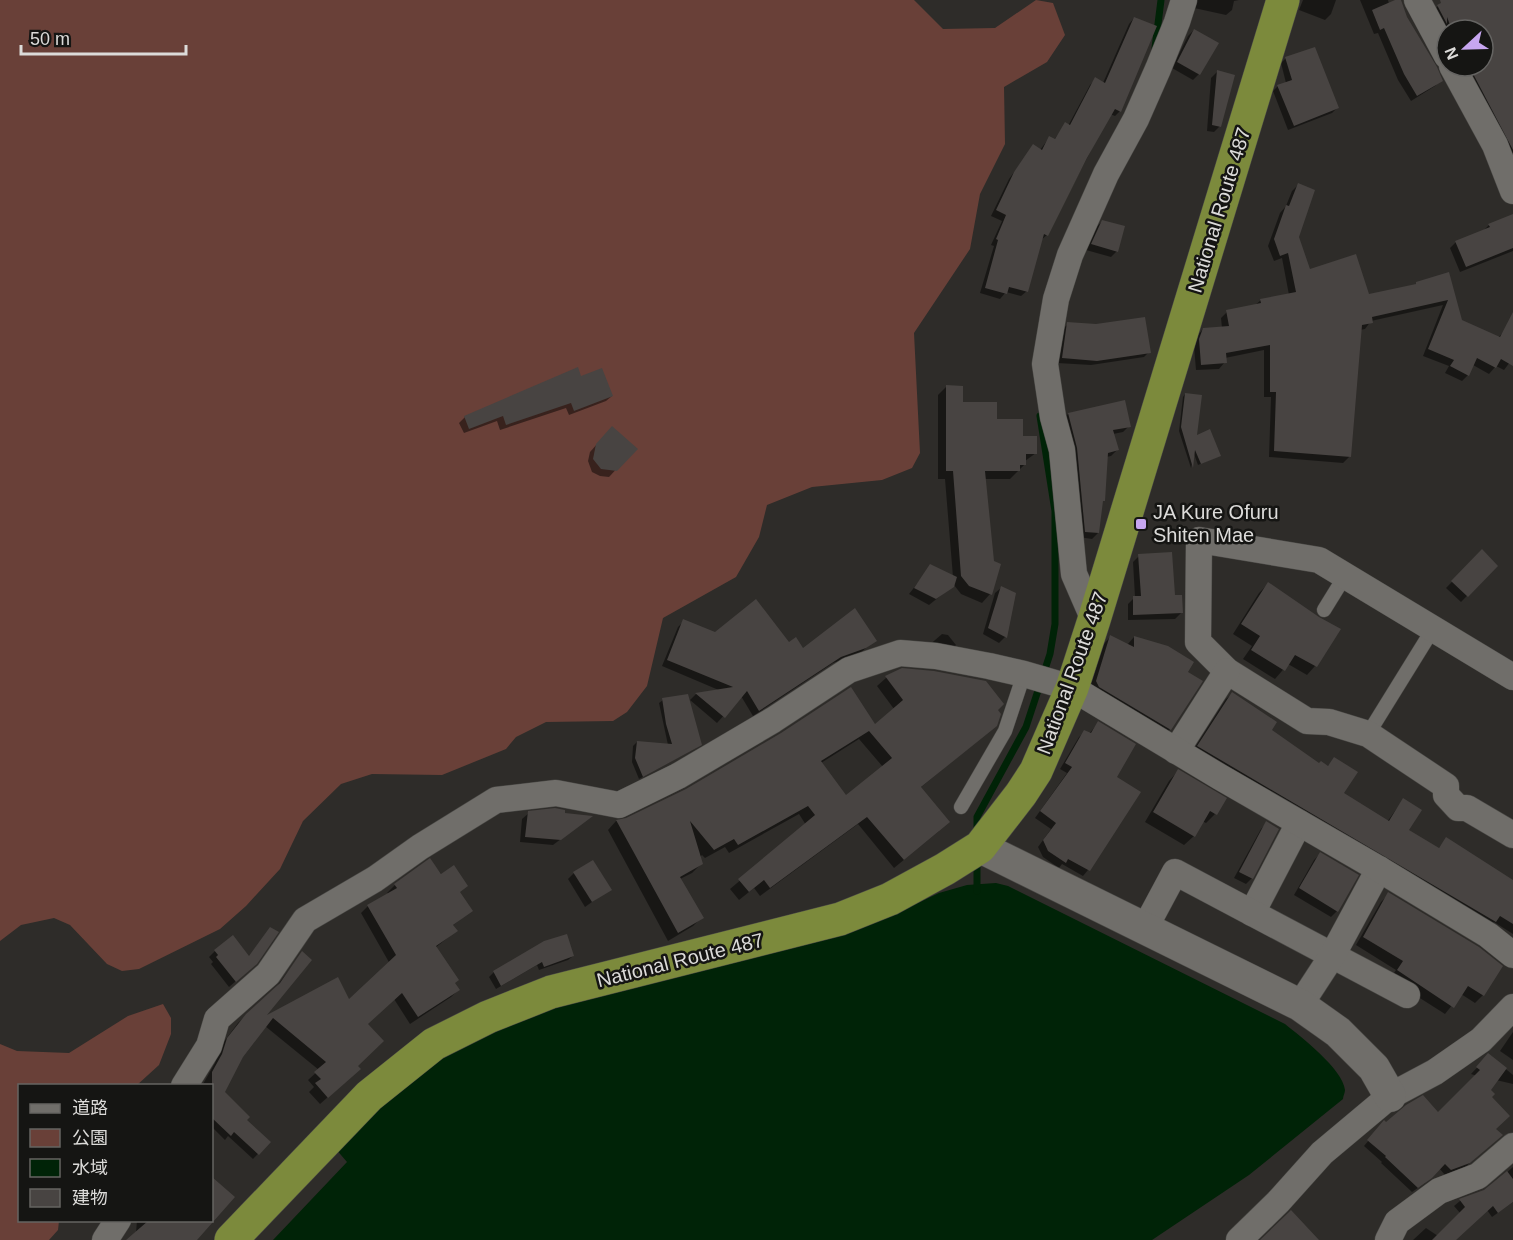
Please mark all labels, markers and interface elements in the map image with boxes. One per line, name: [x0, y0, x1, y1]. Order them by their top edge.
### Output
scale bar: [21, 18, 186, 56]
north arrow: [1435, 18, 1495, 78]
text: 50 m: [30, 29, 70, 49]
text: N: [1442, 45, 1462, 62]
street label: National Route 487: [1183, 125, 1255, 295]
place label: JA Kure Ofuru Shiten Mae: [1153, 501, 1279, 546]
marker: JA Kure Ofuru Shiten Mae: [1134, 517, 1148, 531]
street label: National Route 487: [1032, 589, 1112, 757]
street label: National Route 487: [594, 929, 766, 991]
legend: [18, 1084, 213, 1222]
text: 道路: [72, 1098, 108, 1118]
text: 公園: [72, 1128, 108, 1148]
text: 水域: [72, 1158, 108, 1178]
text: 建物: [72, 1188, 108, 1208]

